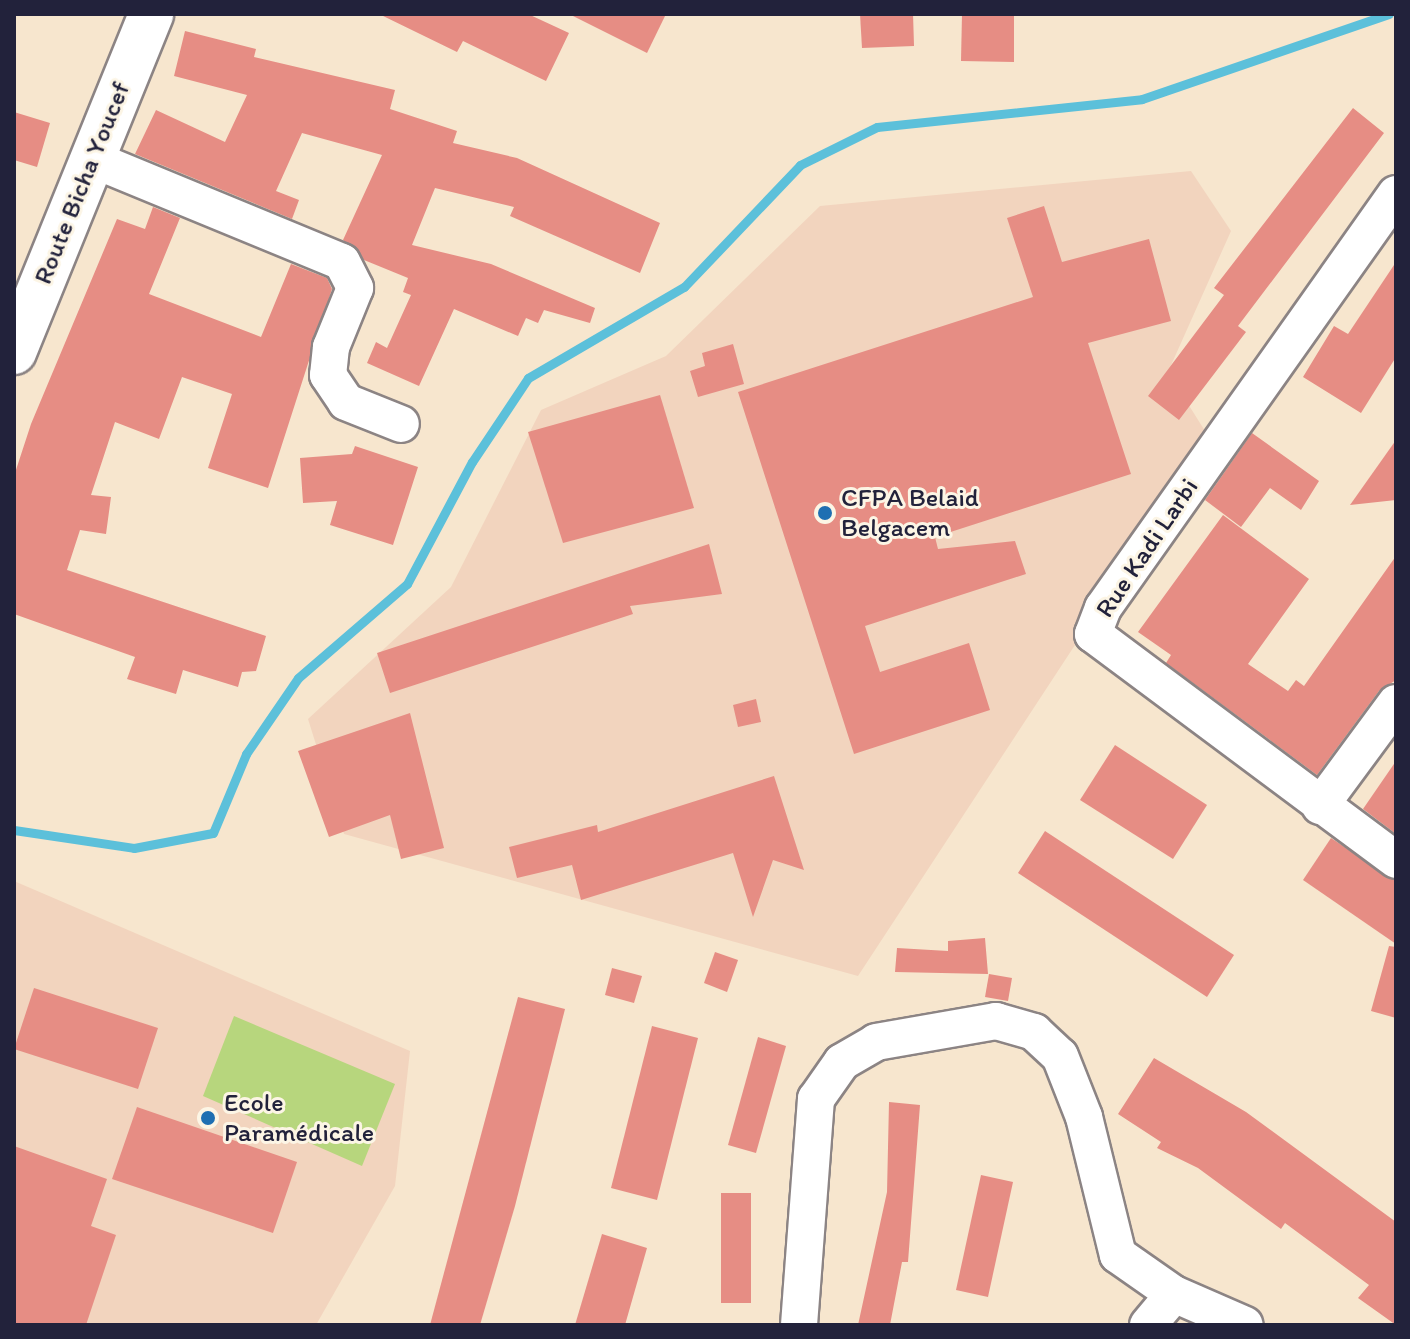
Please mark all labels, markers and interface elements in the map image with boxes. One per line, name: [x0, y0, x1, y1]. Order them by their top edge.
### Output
street label: Route Bicha Youcef: [27, 78, 137, 288]
street label: Rue Kadi Larbi: [1089, 472, 1205, 624]
place label: CFPA Belaid Belgacem: [841, 482, 979, 544]
marker: CFPA Belaid Belgacem: [816, 504, 834, 522]
place label: Ecole Paramédicale: [224, 1087, 374, 1148]
marker: Ecole Paramédicale: [199, 1109, 217, 1127]

